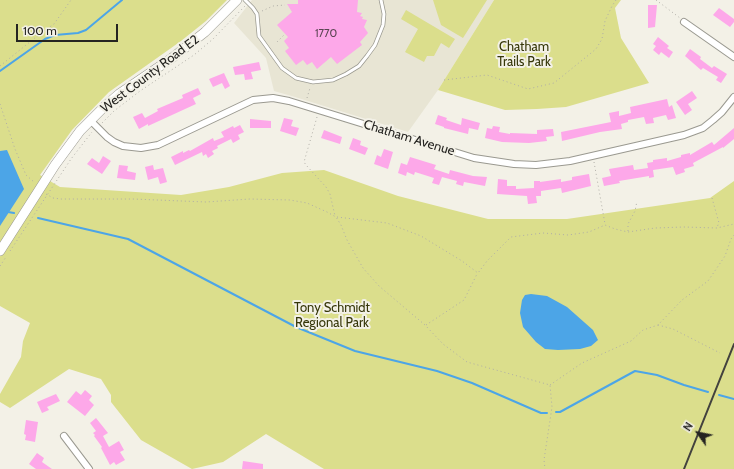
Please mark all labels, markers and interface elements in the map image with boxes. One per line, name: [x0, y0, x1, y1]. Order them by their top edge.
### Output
scale bar: [18, 16, 120, 42]
text: 100 m: [23, 23, 57, 38]
house number: 1770: [315, 27, 337, 41]
street label: West County Road E2: [98, 32, 202, 116]
park label: Chatham Trails Park: [497, 39, 551, 70]
street label: Chatham Avenue: [362, 117, 456, 159]
park label: Tony Schmidt Regional Park: [294, 300, 370, 331]
north arrow: [678, 413, 718, 453]
text: N: [680, 419, 696, 434]

